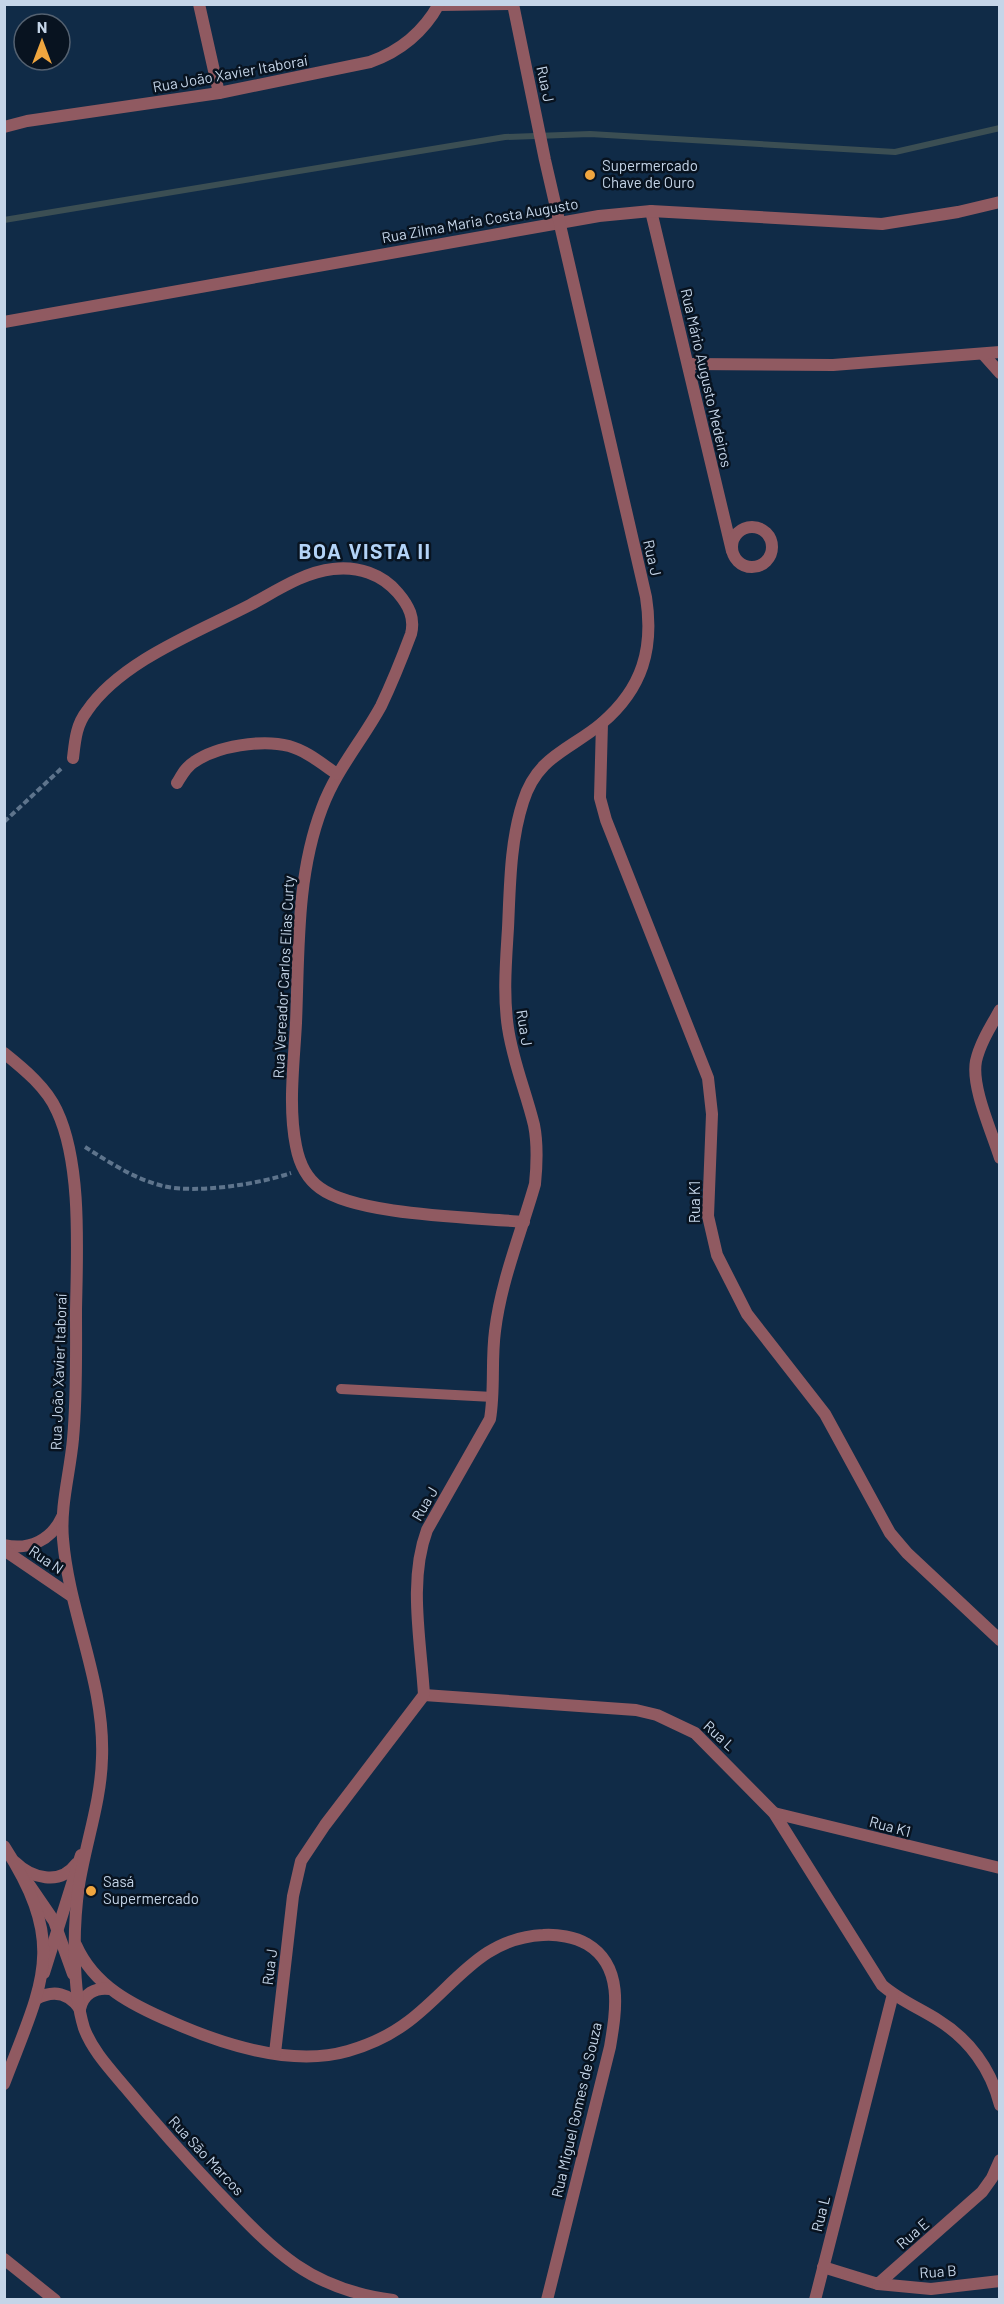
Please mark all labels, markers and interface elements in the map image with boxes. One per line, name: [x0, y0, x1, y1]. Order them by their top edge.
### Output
north arrow: [12, 12, 72, 72]
text: N: [37, 17, 47, 36]
street label: Rua João Xavier Itaboraí: [151, 51, 309, 95]
street label: Rua J: [533, 64, 559, 104]
place label: Supermercado Chave de Ouro: [602, 156, 698, 191]
marker: Supermercado Chave de Ouro: [583, 168, 597, 182]
street label: Rua Zilma Maria Costa Augusto: [380, 194, 579, 246]
street label: Rua Mário Augusto Medeiros: [678, 287, 736, 469]
district label: BOA VISTA II: [298, 538, 432, 563]
street label: Rua J: [640, 538, 666, 578]
street label: Rua Vereador Carlos Elias Curty: [269, 875, 297, 1079]
street label: Rua J: [513, 1008, 537, 1047]
street label: Rua K1: [685, 1181, 703, 1223]
street label: Rua João Xavier Itaboraí: [46, 1293, 70, 1451]
street label: Rua J: [407, 1483, 441, 1524]
street label: Rua N: [26, 1541, 67, 1577]
street label: Rua L: [700, 1716, 739, 1754]
street label: Rua K1: [867, 1812, 913, 1840]
place label: Sasá Supermercado: [103, 1872, 199, 1907]
marker: Sasá Supermercado: [84, 1884, 98, 1898]
street label: Rua J: [258, 1948, 280, 1986]
street label: Rua Miguel Gomes de Souza: [547, 2020, 605, 2199]
street label: Rua São Marcos: [165, 2112, 248, 2199]
street label: Rua L: [807, 2194, 833, 2234]
street label: Rua E: [892, 2214, 932, 2252]
street label: Rua B: [919, 2261, 957, 2281]

